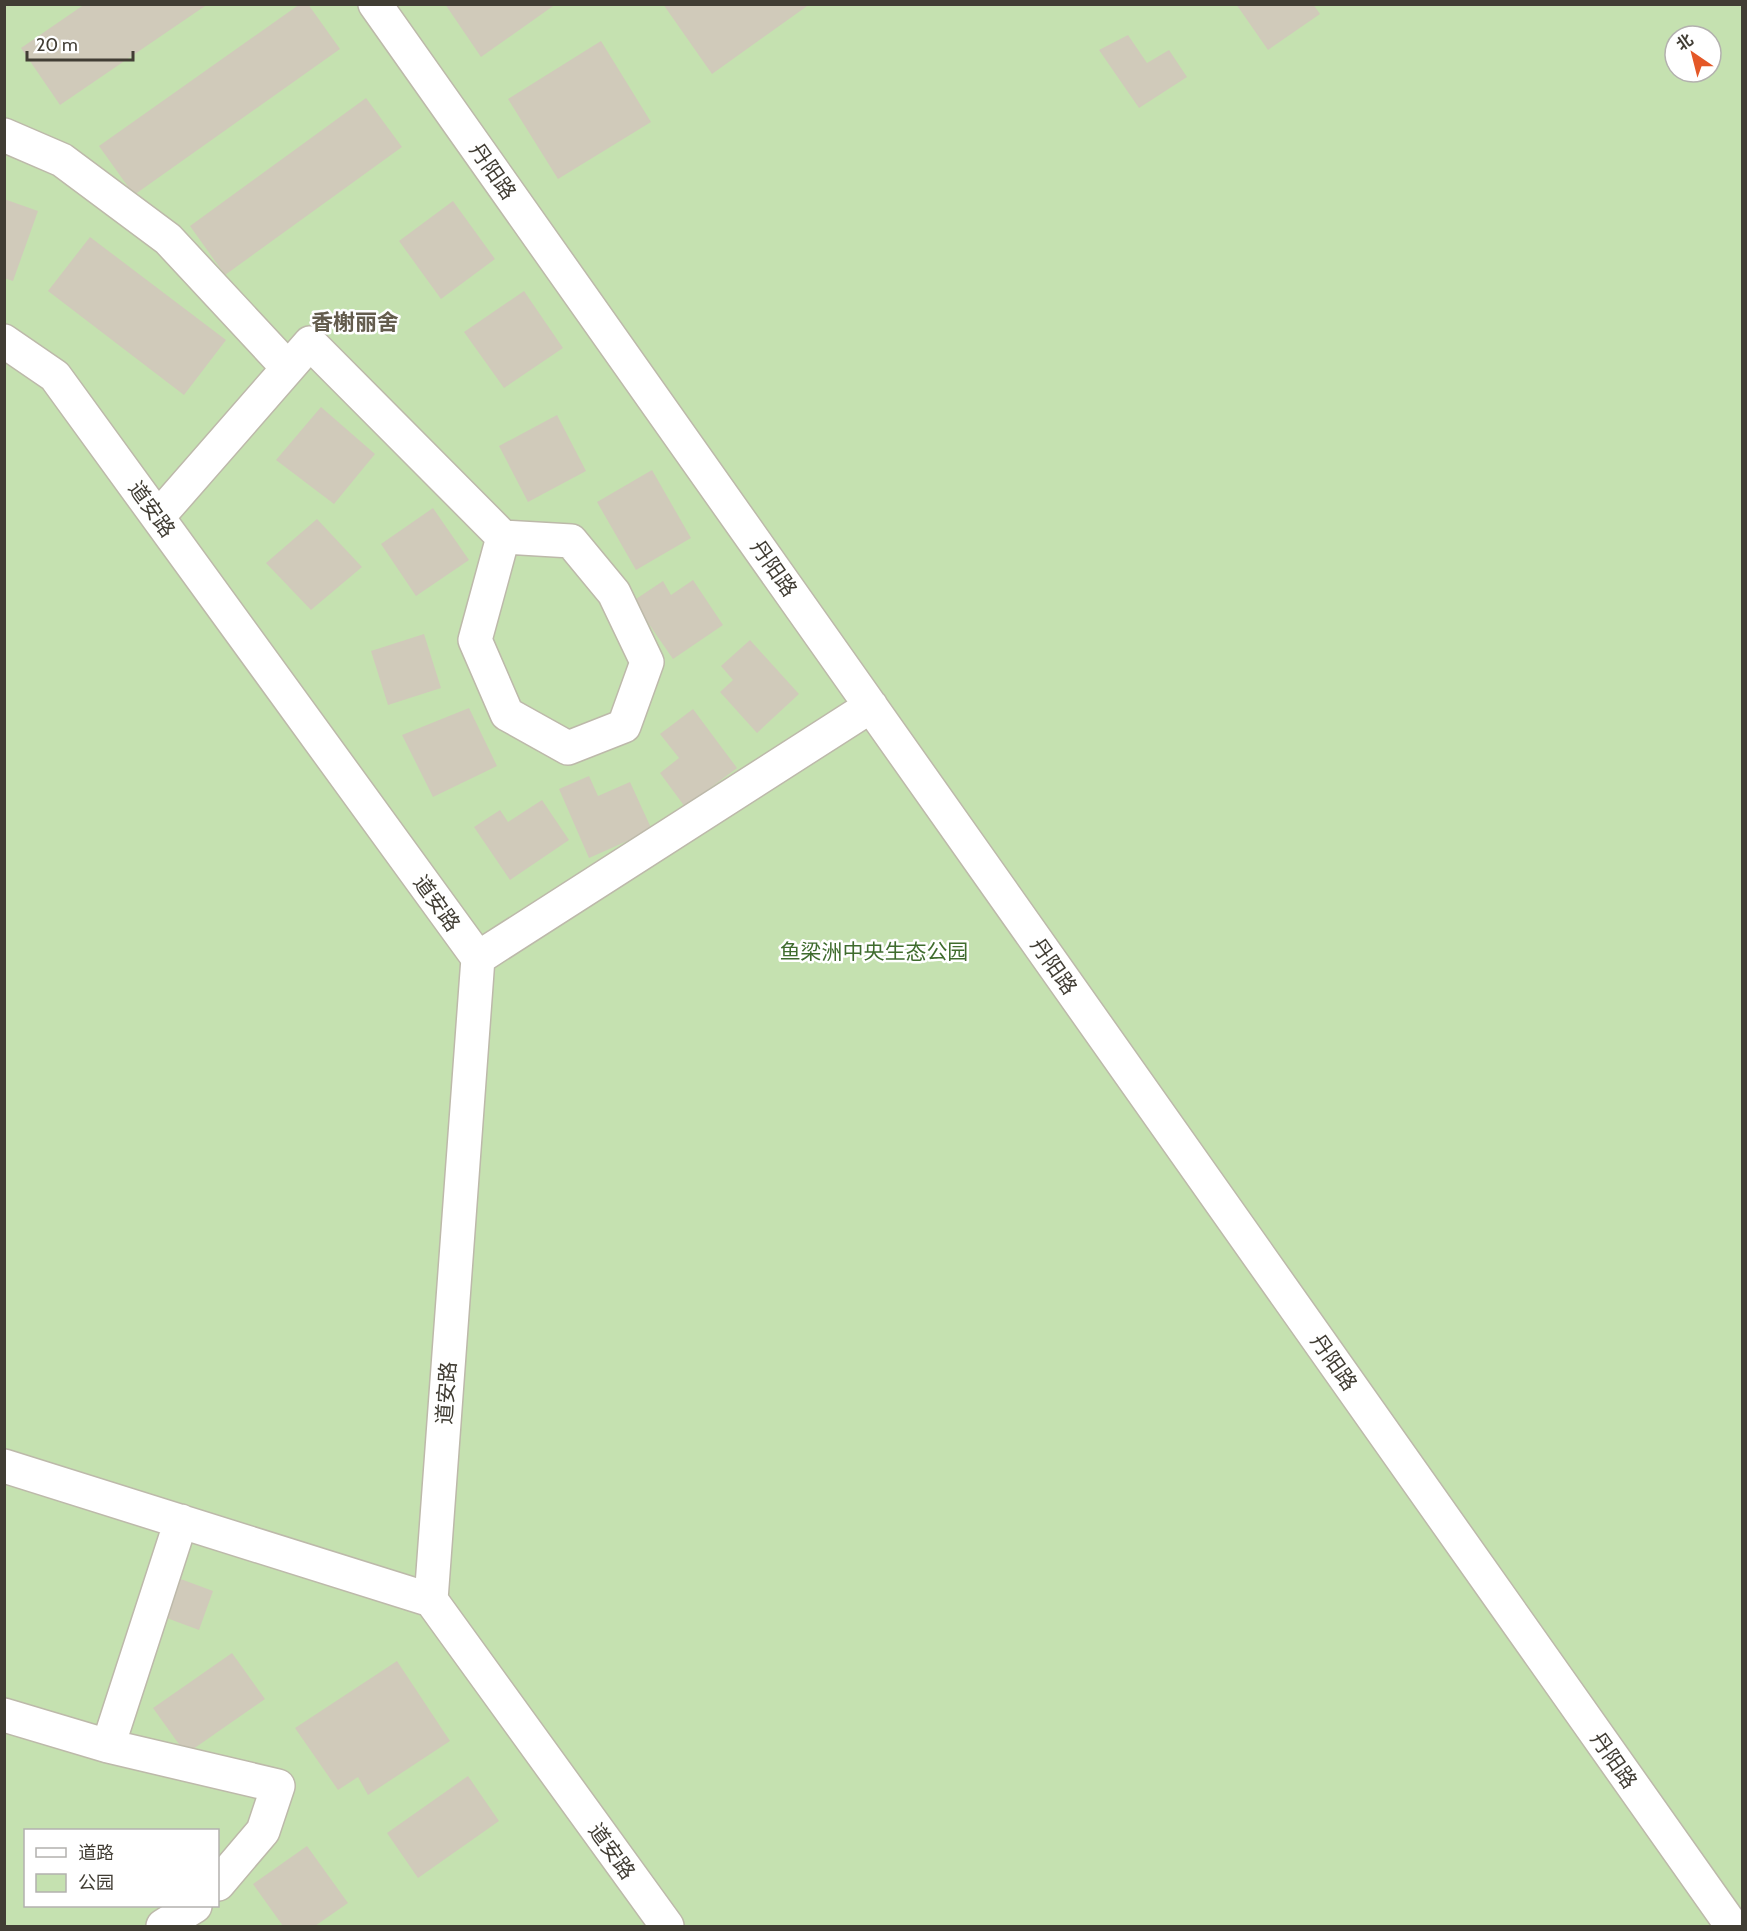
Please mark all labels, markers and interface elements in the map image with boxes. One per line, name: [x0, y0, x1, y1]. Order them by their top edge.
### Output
scale bar: [27, 24, 134, 62]
north arrow: [1663, 24, 1723, 84]
text: 北: [1673, 30, 1697, 54]
text: 20 m: [36, 34, 78, 56]
street label: 丹阳路: [465, 138, 521, 204]
district label: 香榭丽舍: [311, 309, 399, 336]
street label: 道安路: [123, 476, 181, 542]
street label: 丹阳路: [746, 535, 802, 601]
street label: 道安路: [408, 870, 466, 936]
street label: 丹阳路: [1026, 933, 1082, 999]
park label: 鱼梁洲中央生态公园: [780, 939, 969, 964]
street label: 丹阳路: [1306, 1329, 1362, 1395]
street label: 道安路: [431, 1361, 461, 1425]
street label: 丹阳路: [1586, 1727, 1642, 1793]
street label: 道安路: [583, 1818, 641, 1884]
legend: [24, 1829, 219, 1907]
text: 道路: [78, 1842, 114, 1864]
text: 公园: [78, 1872, 114, 1894]

